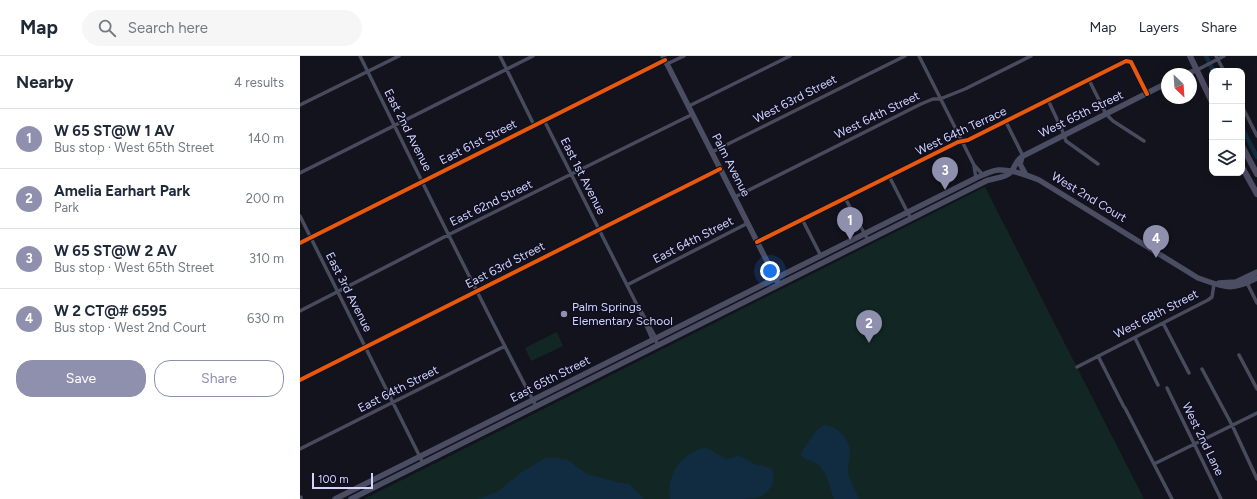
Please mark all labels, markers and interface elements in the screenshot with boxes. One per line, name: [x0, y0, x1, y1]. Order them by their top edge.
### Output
search box: [82, 10, 362, 46]
text: Map: [20, 16, 58, 39]
icon: search: [96, 17, 118, 39]
text: Search here: [128, 19, 208, 37]
text: Map: [1089, 19, 1117, 36]
text: Layers: [1139, 19, 1179, 36]
text: Share: [1201, 19, 1237, 36]
north arrow: [1161, 68, 1197, 104]
map controls: [1209, 68, 1245, 176]
button: +: [1209, 68, 1245, 104]
text: Nearby: [16, 72, 74, 92]
street label: West 63rd Street: [751, 72, 839, 126]
text: 4 results: [234, 75, 284, 90]
street label: East 2nd Avenue: [381, 87, 435, 174]
street label: West 65th Street: [1037, 87, 1126, 140]
street label: West 64th Street: [832, 88, 922, 142]
street label: West 64th Terrace: [913, 104, 1009, 158]
button: −: [1209, 104, 1245, 140]
street label: East 61st Street: [437, 116, 519, 167]
text: W 65 ST@W 1 AV: [54, 122, 175, 140]
text: 1: [26, 131, 32, 146]
text: 140 m: [248, 131, 284, 146]
street label: Palm Avenue: [709, 131, 753, 199]
street label: East 1st Avenue: [557, 135, 609, 217]
text: Bus stop · West 65th Street: [54, 140, 214, 155]
button: layers: [1209, 140, 1245, 176]
pin: 3: [932, 157, 958, 190]
street label: West 2nd Court: [1049, 169, 1129, 225]
street label: East 62nd Street: [447, 177, 535, 229]
text: Amelia Earhart Park: [54, 182, 190, 200]
text: 2: [25, 191, 33, 206]
text: 200 m: [246, 191, 284, 206]
text: Park: [54, 200, 79, 215]
pin: 1: [837, 207, 863, 240]
street label: East 64th Street: [650, 213, 736, 266]
pin: 4: [1143, 225, 1169, 258]
street label: East 63rd Street: [463, 239, 547, 291]
text: W 65 ST@W 2 AV: [54, 242, 177, 260]
street label: East 3rd Avenue: [323, 250, 375, 335]
text: 3: [25, 251, 33, 266]
text: 310 m: [249, 251, 284, 266]
text: Bus stop · West 65th Street: [54, 260, 214, 275]
your location: [760, 261, 780, 281]
street label: West 68th Street: [1112, 287, 1201, 341]
place label: Palm Springs Elementary School: [572, 300, 673, 328]
text: W 2 CT@# 6595: [54, 302, 167, 320]
marker: Palm Springs Elementary School: [559, 309, 569, 319]
pin: 2: [856, 310, 882, 343]
text: 4: [25, 311, 33, 326]
text: 630 m: [247, 311, 284, 326]
text: Bus stop · West 2nd Court: [54, 320, 206, 335]
street label: East 65th Street: [508, 353, 593, 405]
button: Save: [16, 360, 146, 397]
button: Share: [154, 360, 284, 397]
street label: East 64th Street: [355, 362, 441, 415]
street label: West 2nd Lane: [1179, 400, 1227, 478]
scale bar: [312, 471, 373, 490]
text: 100 m: [318, 473, 349, 486]

